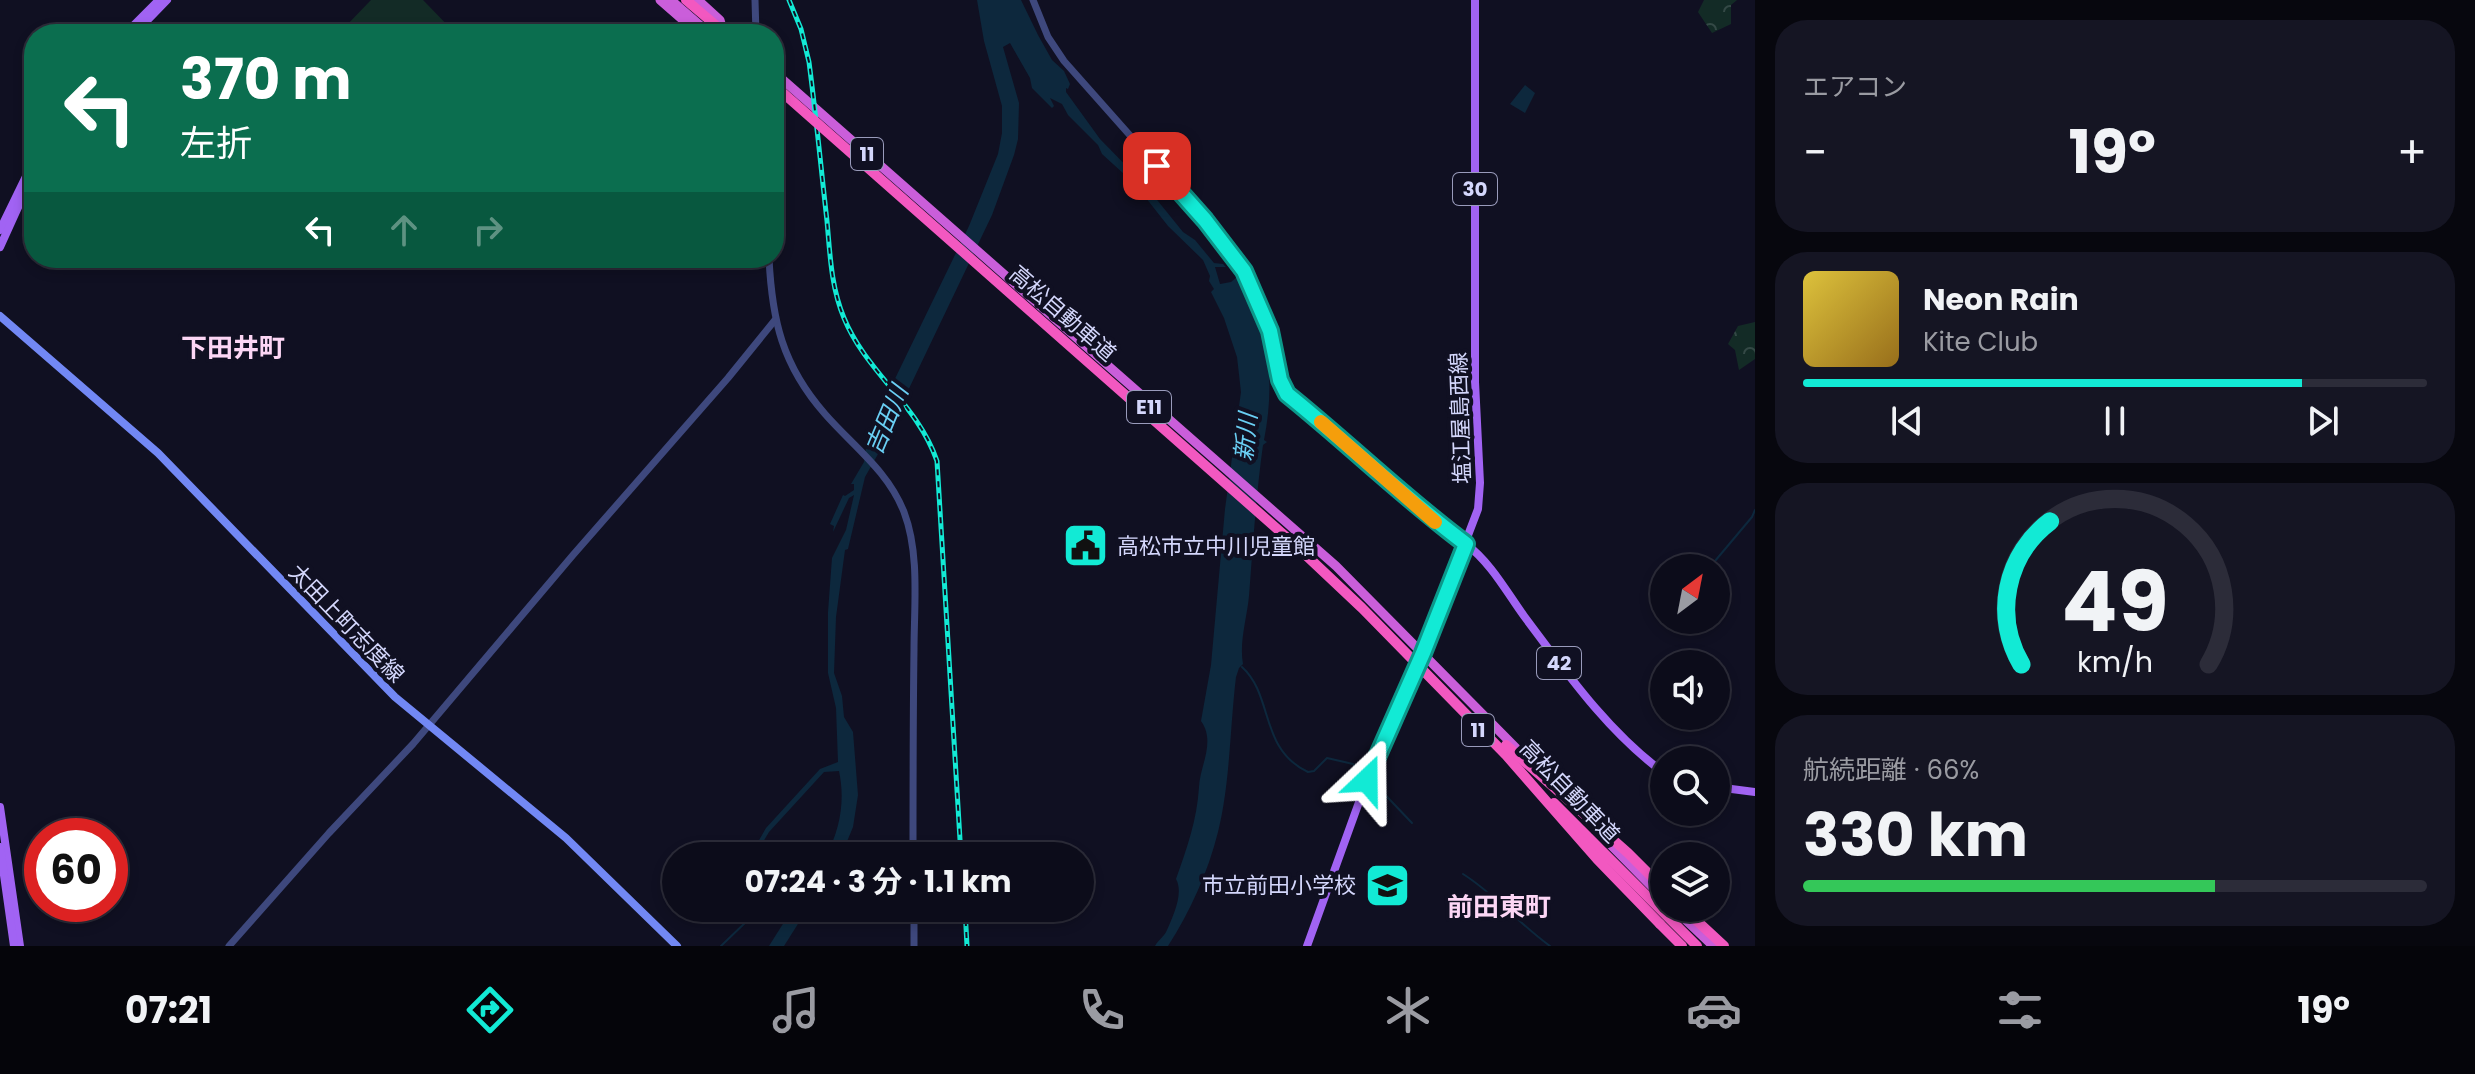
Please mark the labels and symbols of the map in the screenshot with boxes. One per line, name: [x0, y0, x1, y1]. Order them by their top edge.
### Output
pin: [1123, 132, 1191, 200]
road number: 11: [851, 138, 883, 170]
road number: 30: [1453, 173, 1497, 205]
street label: 高松自動車道: [1003, 258, 1123, 368]
district label: 下田井町: [181, 330, 285, 366]
street label: 塩江屋島西線: [1443, 351, 1478, 484]
water label: 吉田川: [857, 377, 917, 459]
road number: E11: [1127, 391, 1171, 423]
water label: 新川: [1227, 408, 1265, 463]
public building icon: 高松市立中川児童館: [1062, 522, 1110, 570]
place label: 高松市立中川児童館: [1117, 531, 1315, 562]
north arrow: [1650, 554, 1730, 634]
street label: 太田上町志度線: [282, 557, 411, 690]
road number: 42: [1537, 647, 1581, 679]
road number: 11: [1462, 714, 1494, 746]
street label: 高松自動車道: [1513, 733, 1627, 850]
position arrow: [1325, 738, 1409, 822]
speed limit sign: 60: [24, 818, 128, 922]
school or university icon: 市立前田小学校: [1363, 861, 1411, 909]
place label: 市立前田小学校: [1202, 870, 1356, 901]
district label: 前田東町: [1447, 889, 1551, 925]

